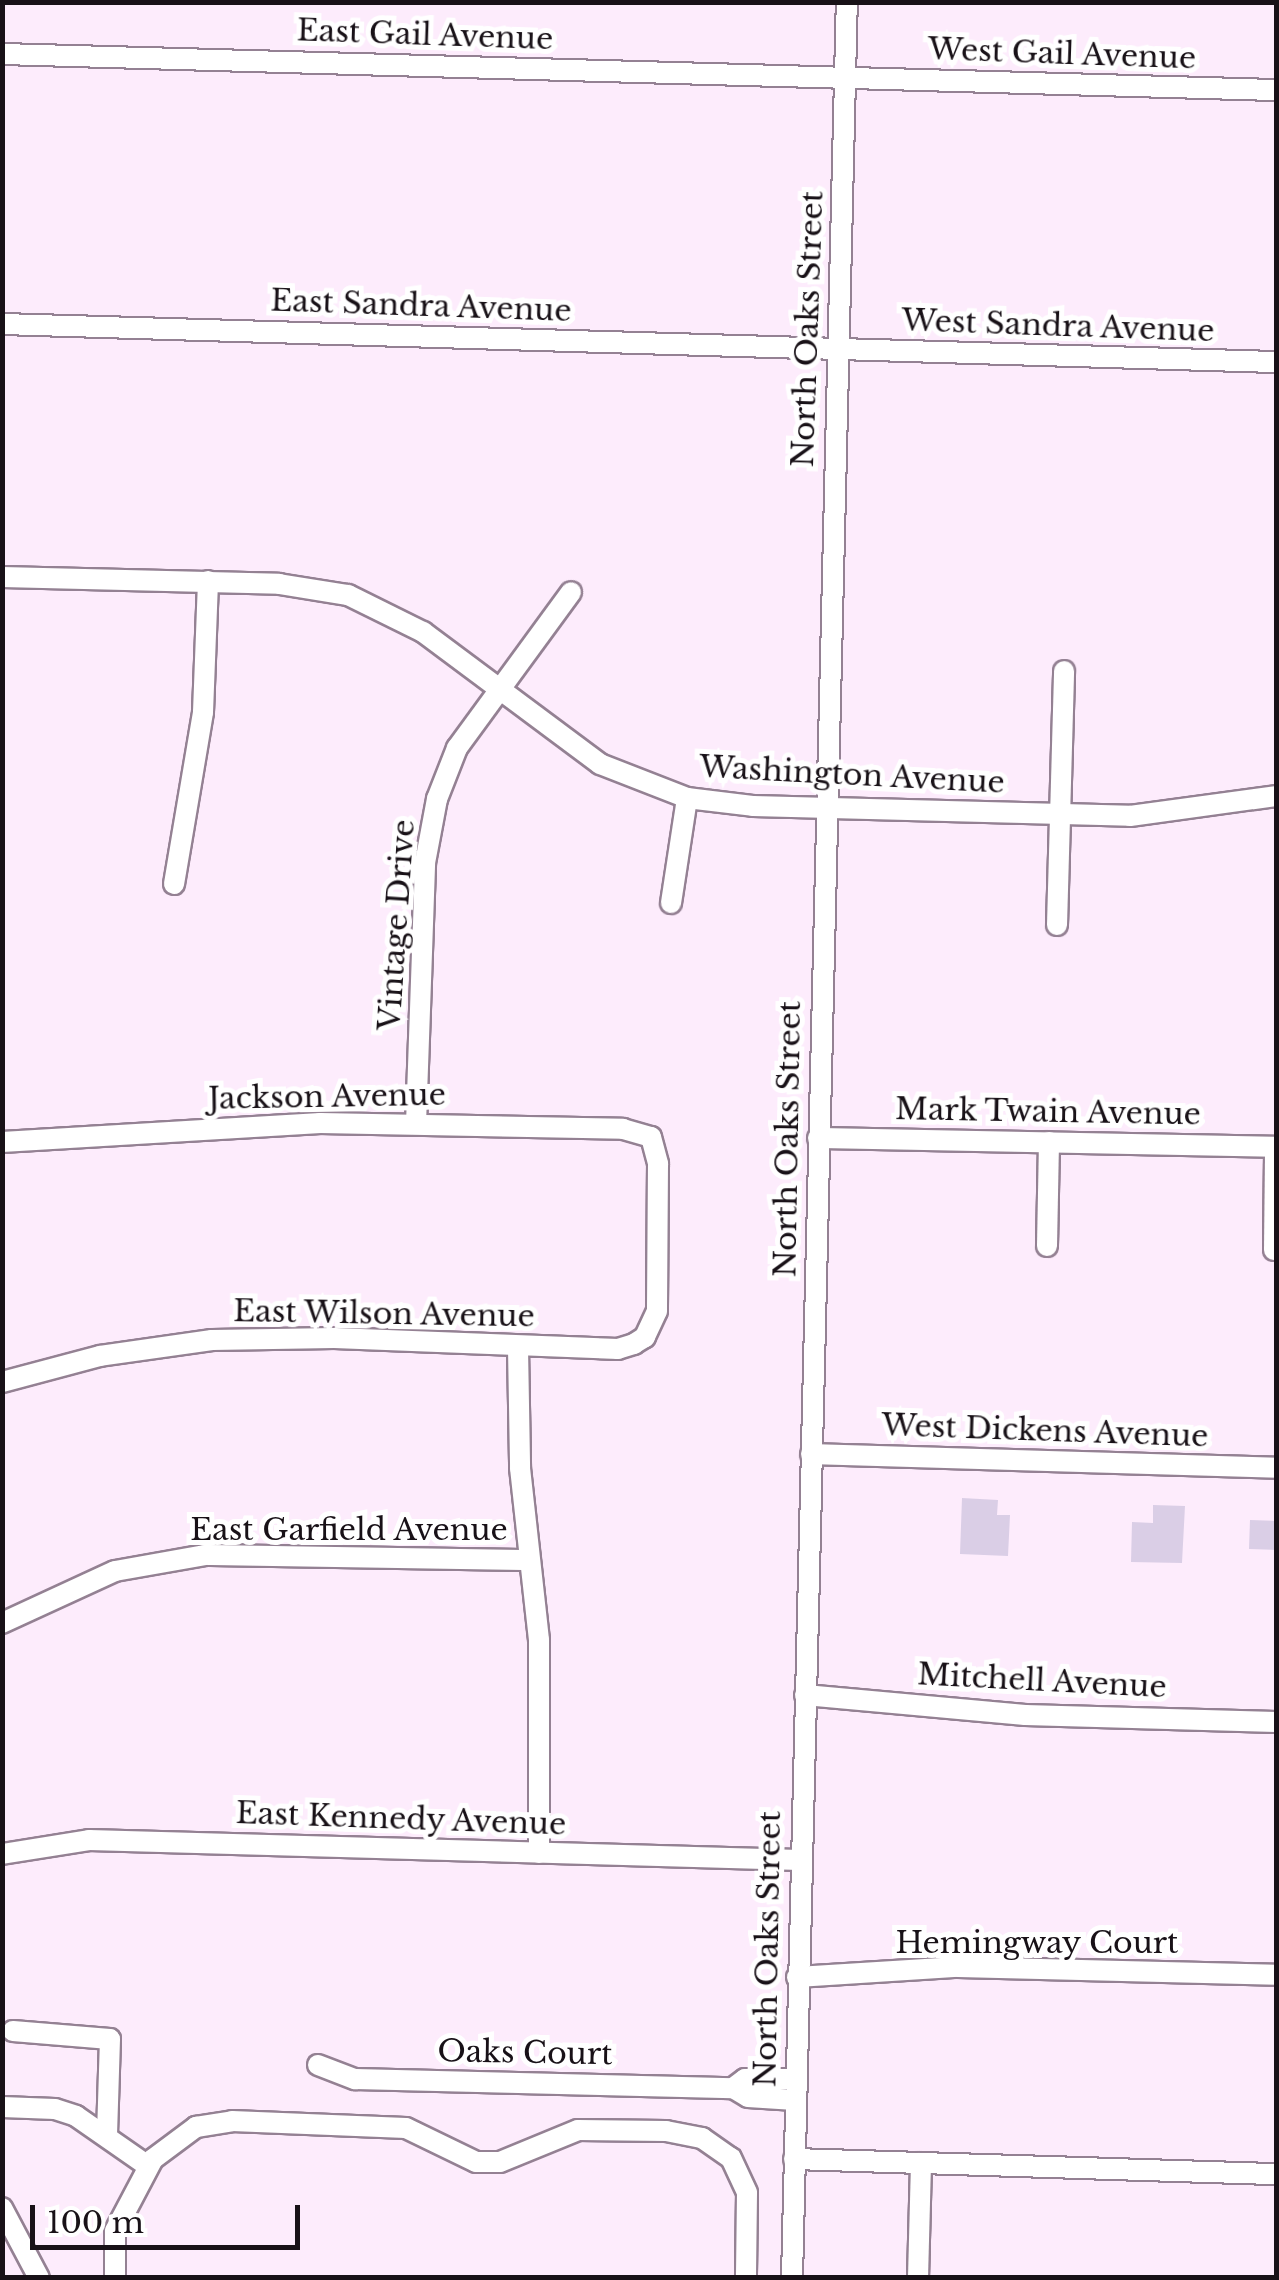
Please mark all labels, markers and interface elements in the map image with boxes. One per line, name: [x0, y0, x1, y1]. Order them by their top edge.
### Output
street label: East Gail Avenue: [296, 13, 554, 57]
street label: West Gail Avenue: [927, 31, 1197, 77]
street label: North Oaks Street: [785, 190, 831, 468]
street label: East Sandra Avenue: [269, 283, 573, 329]
street label: West Sandra Avenue: [900, 303, 1216, 349]
street label: Washington Avenue: [698, 749, 1006, 801]
street label: Vintage Drive: [372, 818, 422, 1032]
street label: North Oaks Street: [768, 1001, 808, 1277]
street label: Jackson Avenue: [207, 1077, 447, 1117]
street label: Mark Twain Avenue: [894, 1091, 1202, 1133]
street label: East Wilson Avenue: [232, 1293, 536, 1335]
street label: West Dickens Avenue: [880, 1407, 1210, 1455]
street label: East Garfield Avenue: [190, 1512, 508, 1548]
street label: Mitchell Avenue: [916, 1656, 1168, 1706]
street label: East Kennedy Avenue: [234, 1795, 568, 1843]
street label: North Oaks Street: [748, 1811, 788, 2087]
street label: Hemingway Court: [895, 1925, 1179, 1961]
street label: Oaks Court: [437, 2033, 613, 2073]
scale bar: [35, 2185, 305, 2247]
text: 100 m: [47, 2204, 144, 2241]

